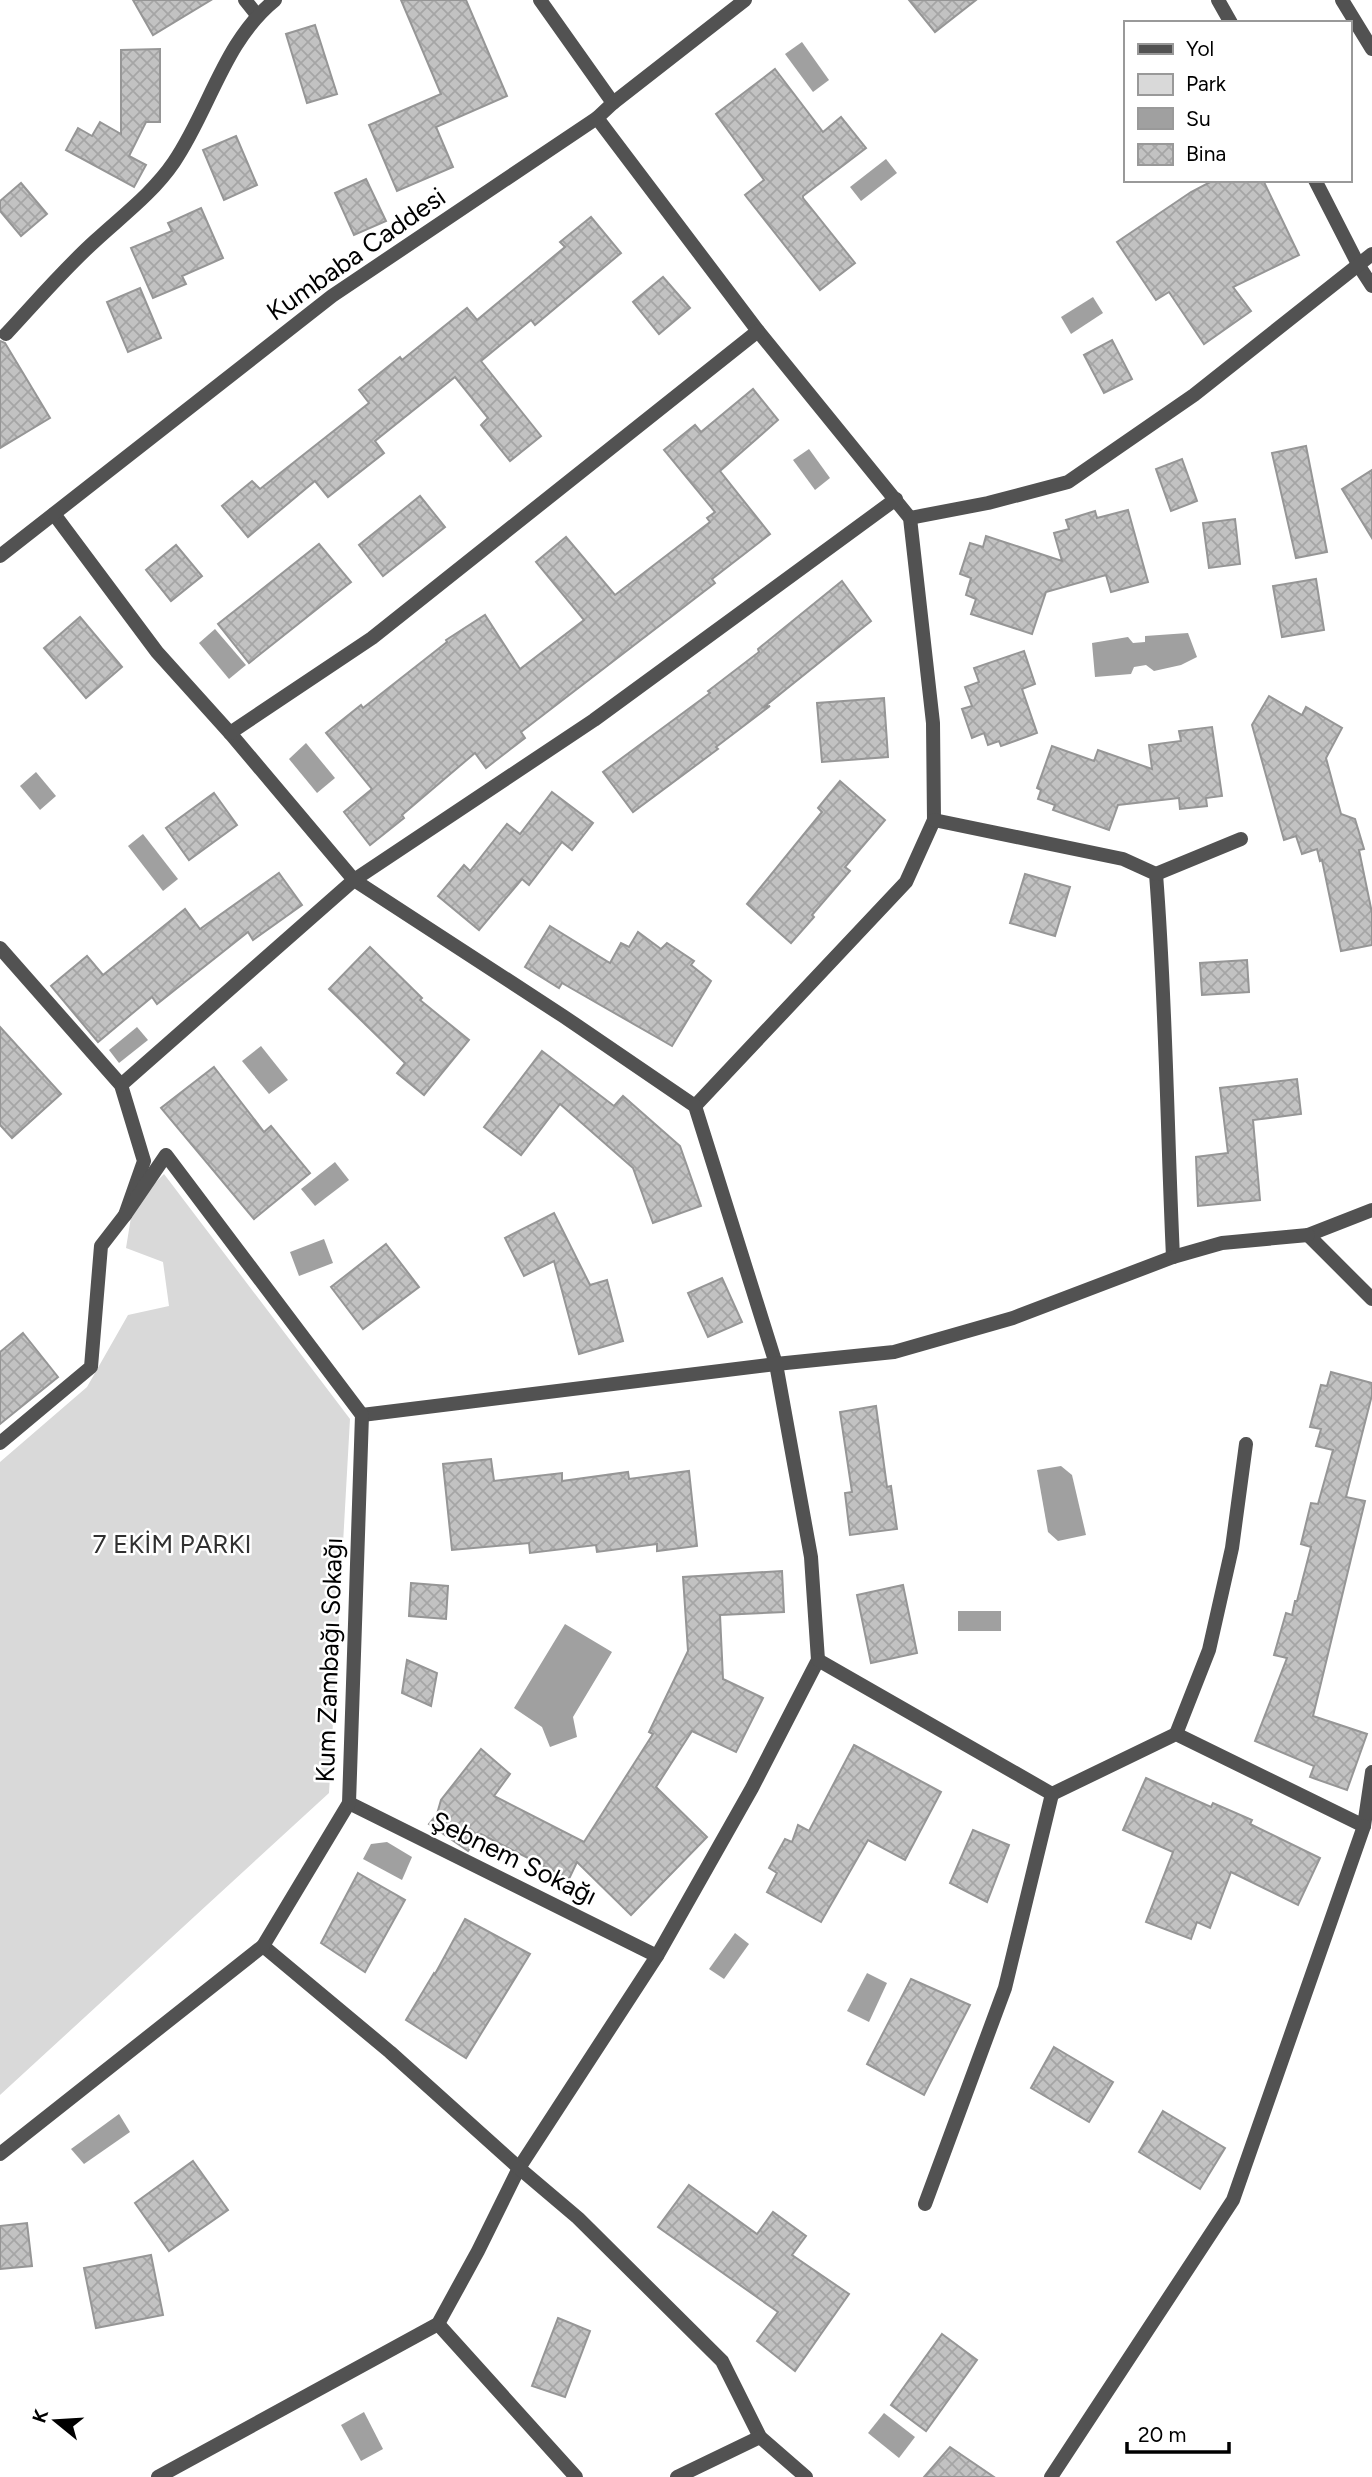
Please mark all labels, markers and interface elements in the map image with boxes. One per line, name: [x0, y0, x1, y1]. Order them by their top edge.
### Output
legend: [1124, 21, 1351, 182]
text: Yol: [1186, 36, 1214, 61]
text: Park: [1186, 71, 1227, 96]
text: Su: [1186, 106, 1211, 131]
text: Bina: [1186, 141, 1226, 166]
street label: Kumbaba Caddesi: [261, 180, 451, 328]
park label: 7 EKİM PARKI: [93, 1528, 251, 1560]
street label: Kum Zambağı Sokağı: [309, 1537, 349, 1783]
street label: Şebnem Sokağı: [426, 1804, 602, 1912]
north arrow: [21, 2386, 91, 2456]
text: K: [27, 2406, 53, 2425]
scale bar: [1127, 2410, 1228, 2454]
text: 20 m: [1138, 2422, 1186, 2447]

